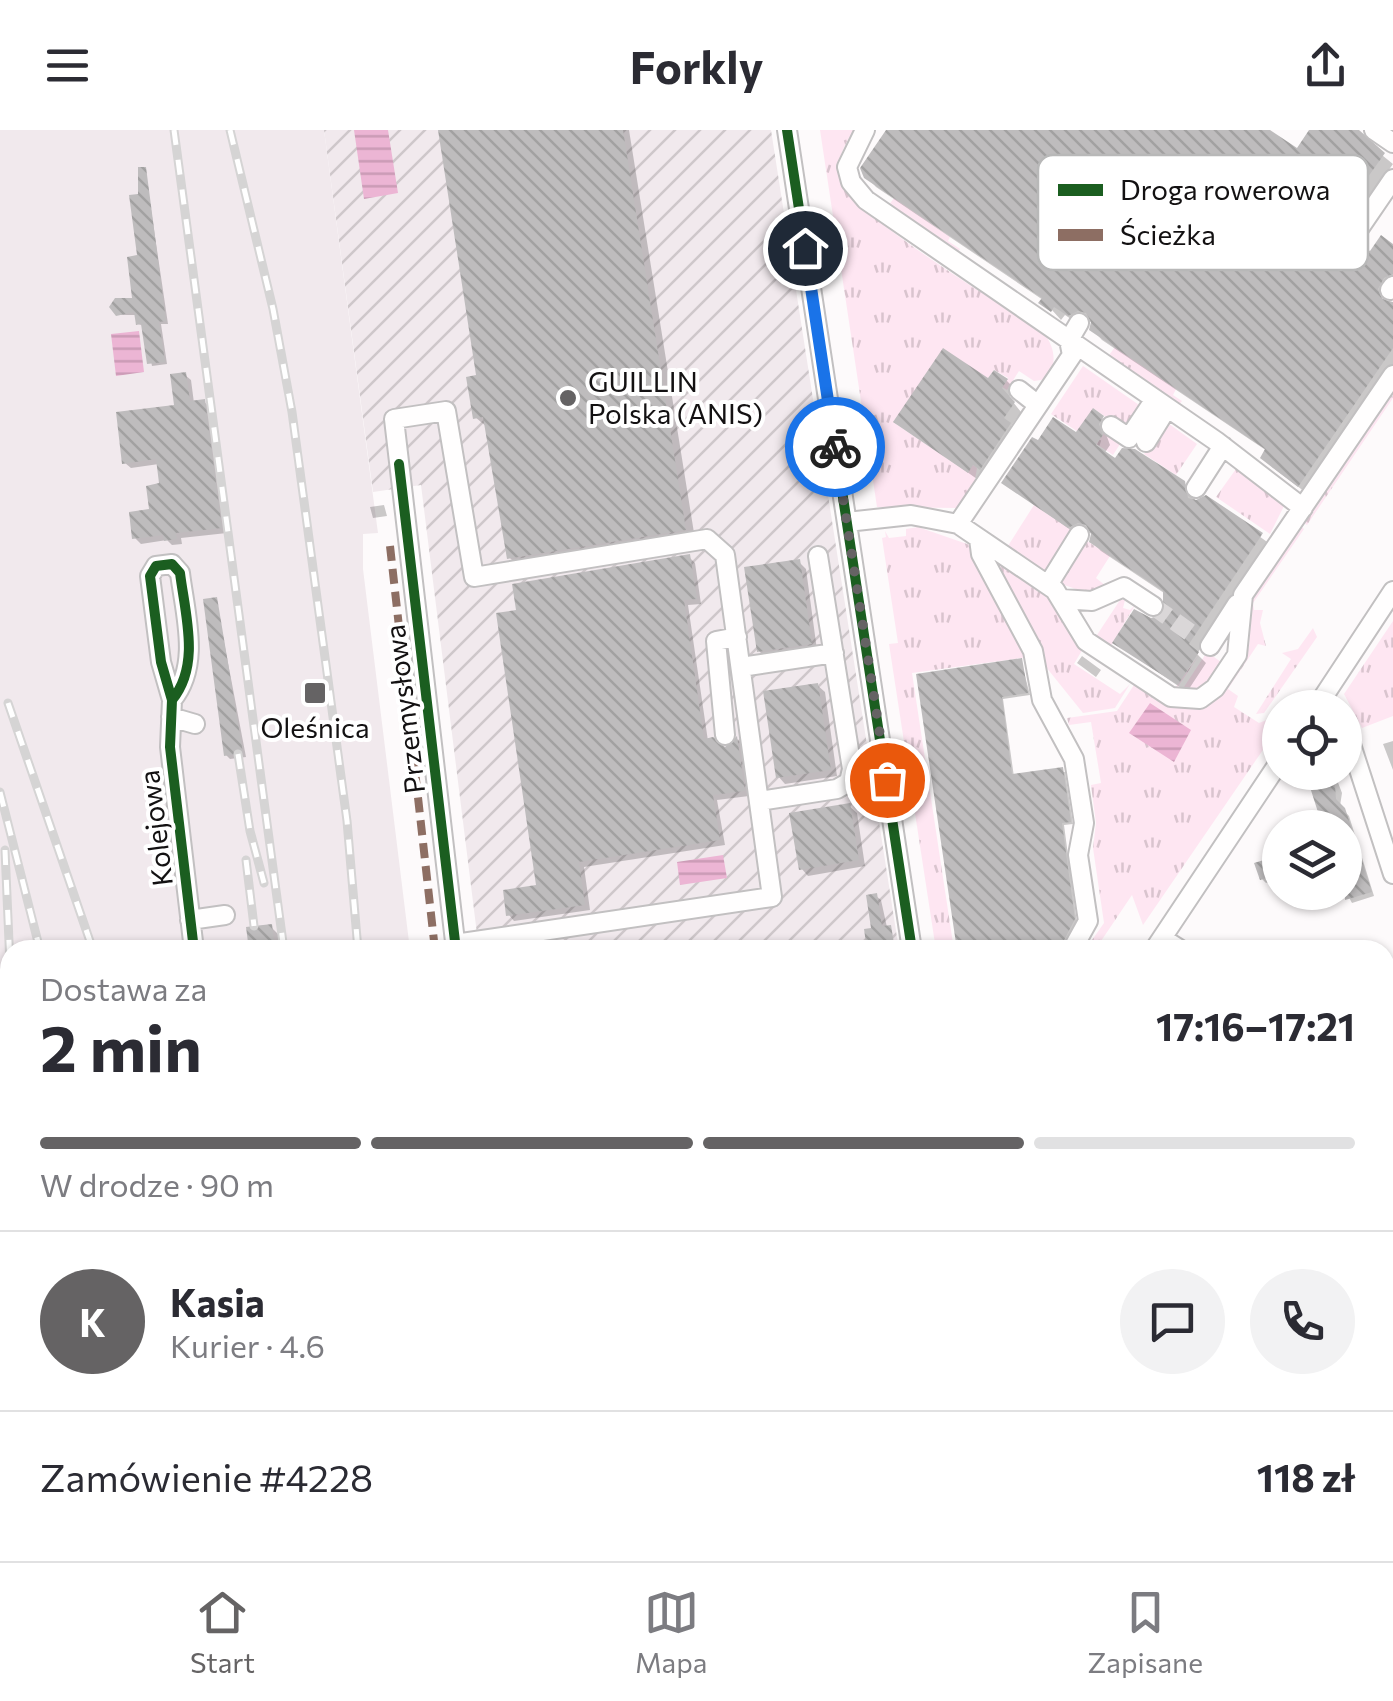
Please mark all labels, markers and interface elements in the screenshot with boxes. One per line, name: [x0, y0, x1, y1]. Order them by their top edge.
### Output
icon: menu: [40, 38, 95, 93]
text: Forkly: [630, 38, 763, 93]
icon: share: [1298, 38, 1353, 93]
legend: [1038, 155, 1368, 270]
text: Droga rowerowa: [1120, 172, 1330, 206]
pin: [763, 206, 848, 291]
text: Ścieżka: [1120, 217, 1216, 251]
icon: home: [778, 221, 833, 276]
place label: GUILLIN Polska (ANIS): [588, 364, 763, 430]
marker: GUILLIN Polska (ANIS): [557, 387, 579, 409]
courier: [785, 397, 885, 497]
icon: bike: [808, 420, 863, 475]
street label: Przemysłowa: [377, 623, 431, 796]
marker: Oleśnica: [302, 680, 328, 706]
map controls: [1262, 690, 1362, 910]
button: locate: [1262, 690, 1362, 790]
place label: Oleśnica: [260, 710, 370, 744]
pin: [845, 738, 930, 823]
icon: bag: [860, 753, 915, 808]
street label: Kolejowa: [131, 768, 179, 888]
button: layers: [1262, 810, 1362, 910]
text: Dostawa za: [40, 968, 207, 1008]
text: 17:16–17:21: [1156, 1002, 1355, 1049]
text: 2 min: [40, 1006, 202, 1085]
text: W drodze · 90 m: [40, 1164, 274, 1204]
button: chat: [1120, 1269, 1225, 1374]
button: phone: [1250, 1269, 1355, 1374]
text: Kasia: [170, 1278, 265, 1325]
text: K: [79, 1298, 106, 1345]
text: Kurier · 4.6: [170, 1325, 325, 1365]
text: Zamówienie #4228: [40, 1453, 373, 1500]
text: 118 zł: [1257, 1453, 1355, 1500]
tab: Start: [190, 1585, 255, 1679]
tab: Mapa: [635, 1585, 707, 1679]
tab: Zapisane: [1088, 1585, 1203, 1679]

